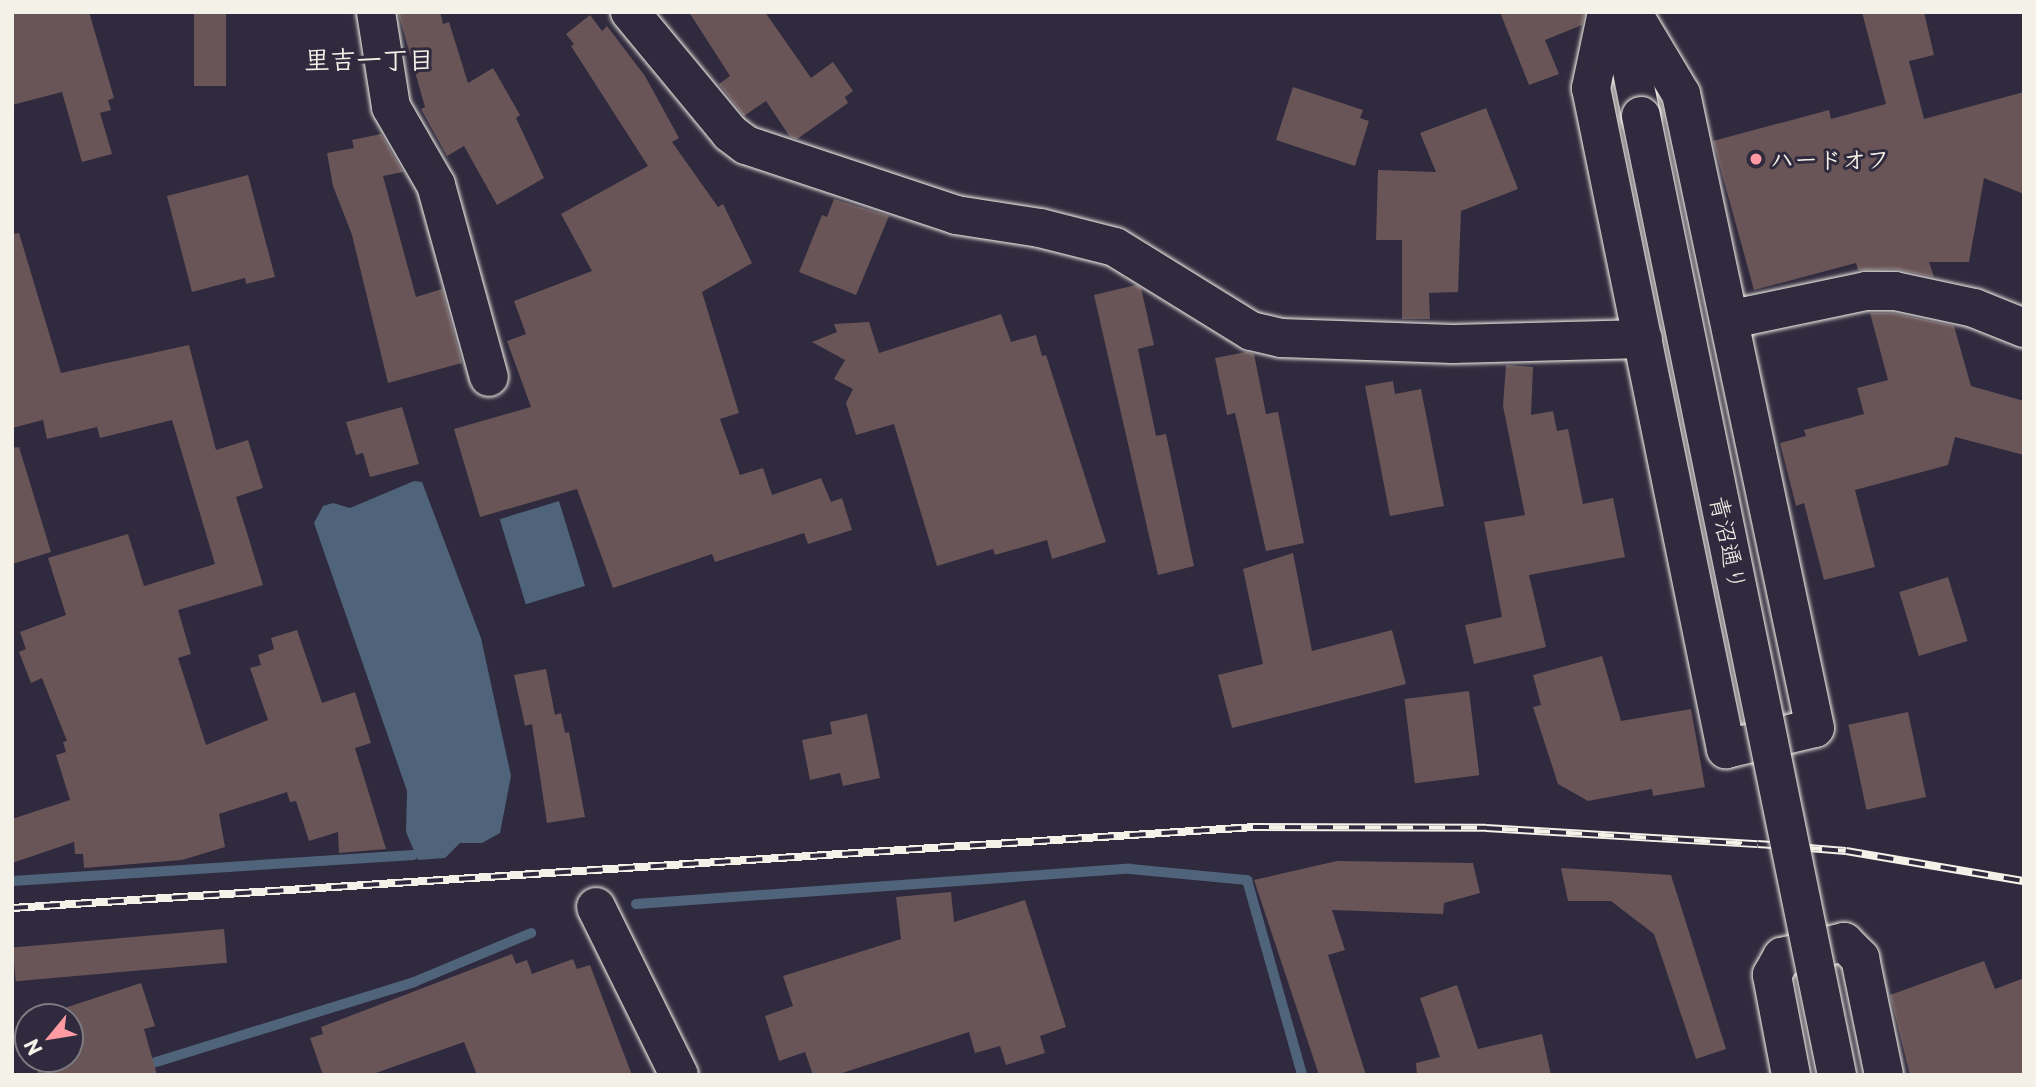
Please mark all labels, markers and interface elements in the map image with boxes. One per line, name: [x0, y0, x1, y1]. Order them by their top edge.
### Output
district label: 里吉一丁目: [304, 43, 434, 75]
place label: ハードオフ: [1770, 145, 1890, 173]
marker: ハードオフ: [1748, 151, 1764, 167]
street label: 青沼通り: [1705, 493, 1753, 593]
north arrow: [14, 1003, 84, 1073]
text: N: [17, 1034, 48, 1061]

